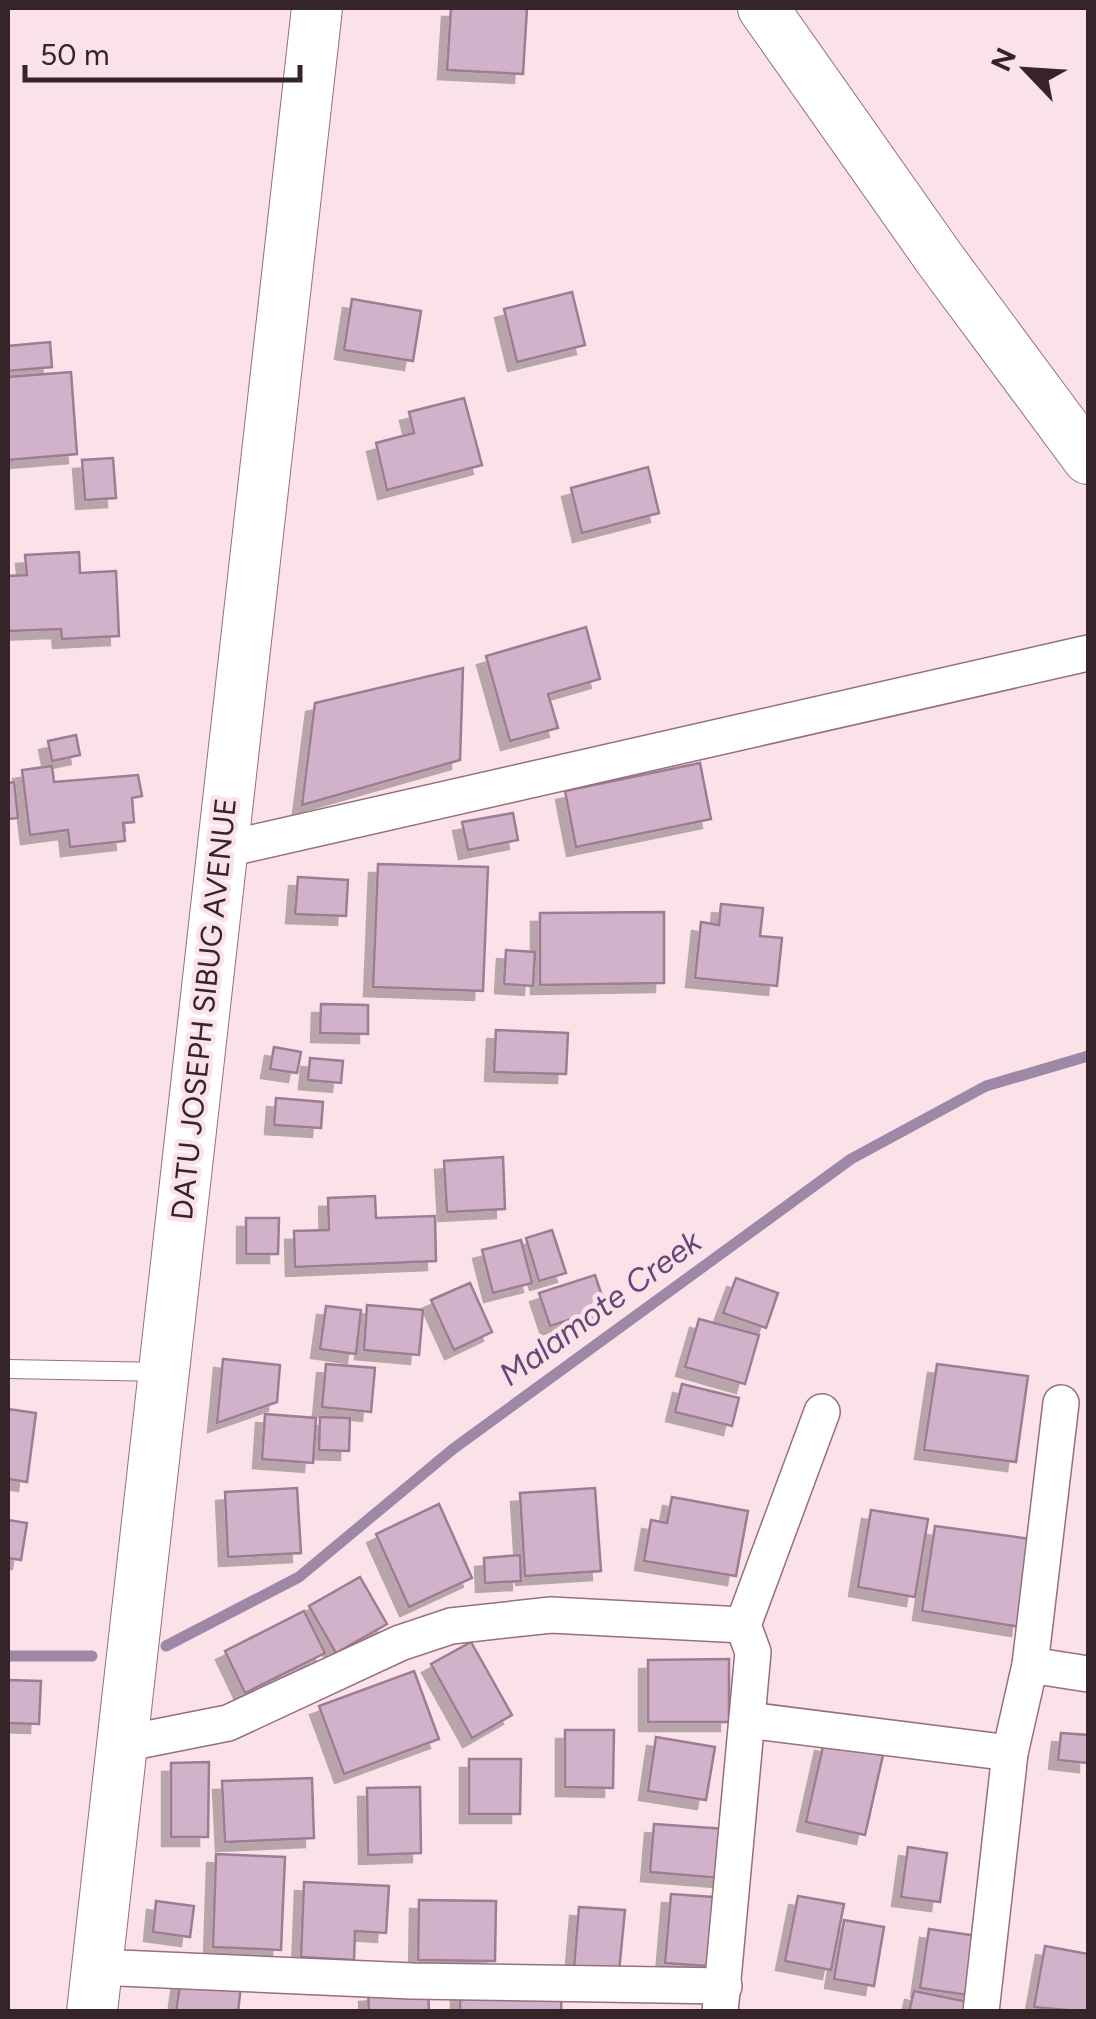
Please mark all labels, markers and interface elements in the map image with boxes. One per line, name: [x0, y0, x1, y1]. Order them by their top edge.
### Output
scale bar: [25, 20, 300, 82]
north arrow: [976, 20, 1076, 120]
text: 50 m: [40, 36, 109, 73]
text: N: [983, 42, 1023, 76]
street label: DATU JOSEPH SIBUG AVENUE: [163, 796, 244, 1222]
water label: Malamote Creek: [492, 1221, 709, 1394]

